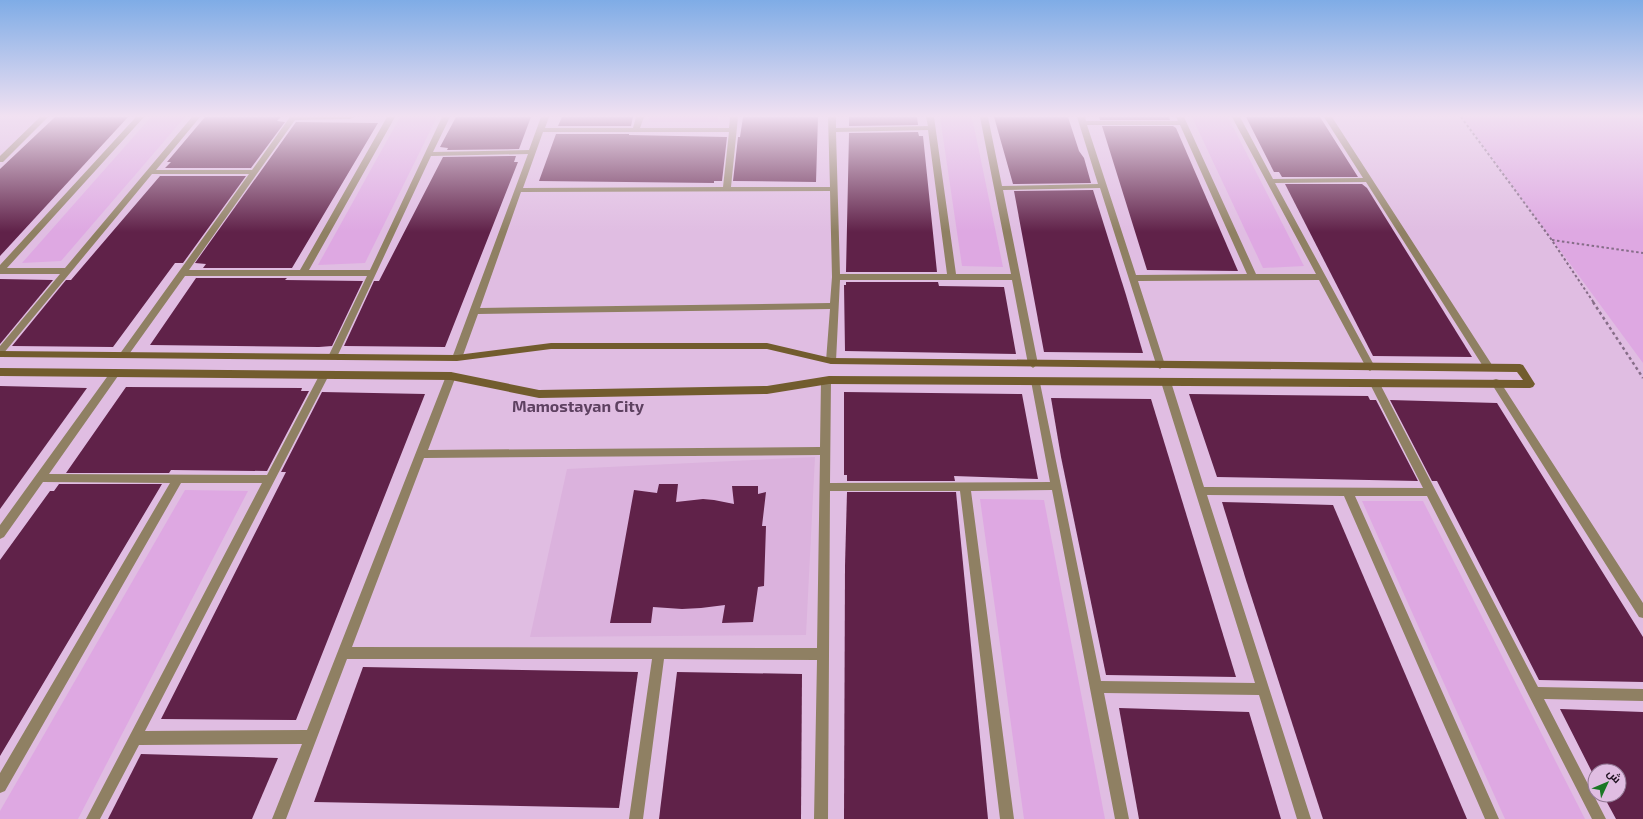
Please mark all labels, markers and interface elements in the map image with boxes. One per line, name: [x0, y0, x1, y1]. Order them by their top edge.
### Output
district label: Mamostayan City: [512, 396, 644, 416]
north arrow: [1587, 763, 1627, 803]
text: ش: [1604, 766, 1624, 786]

